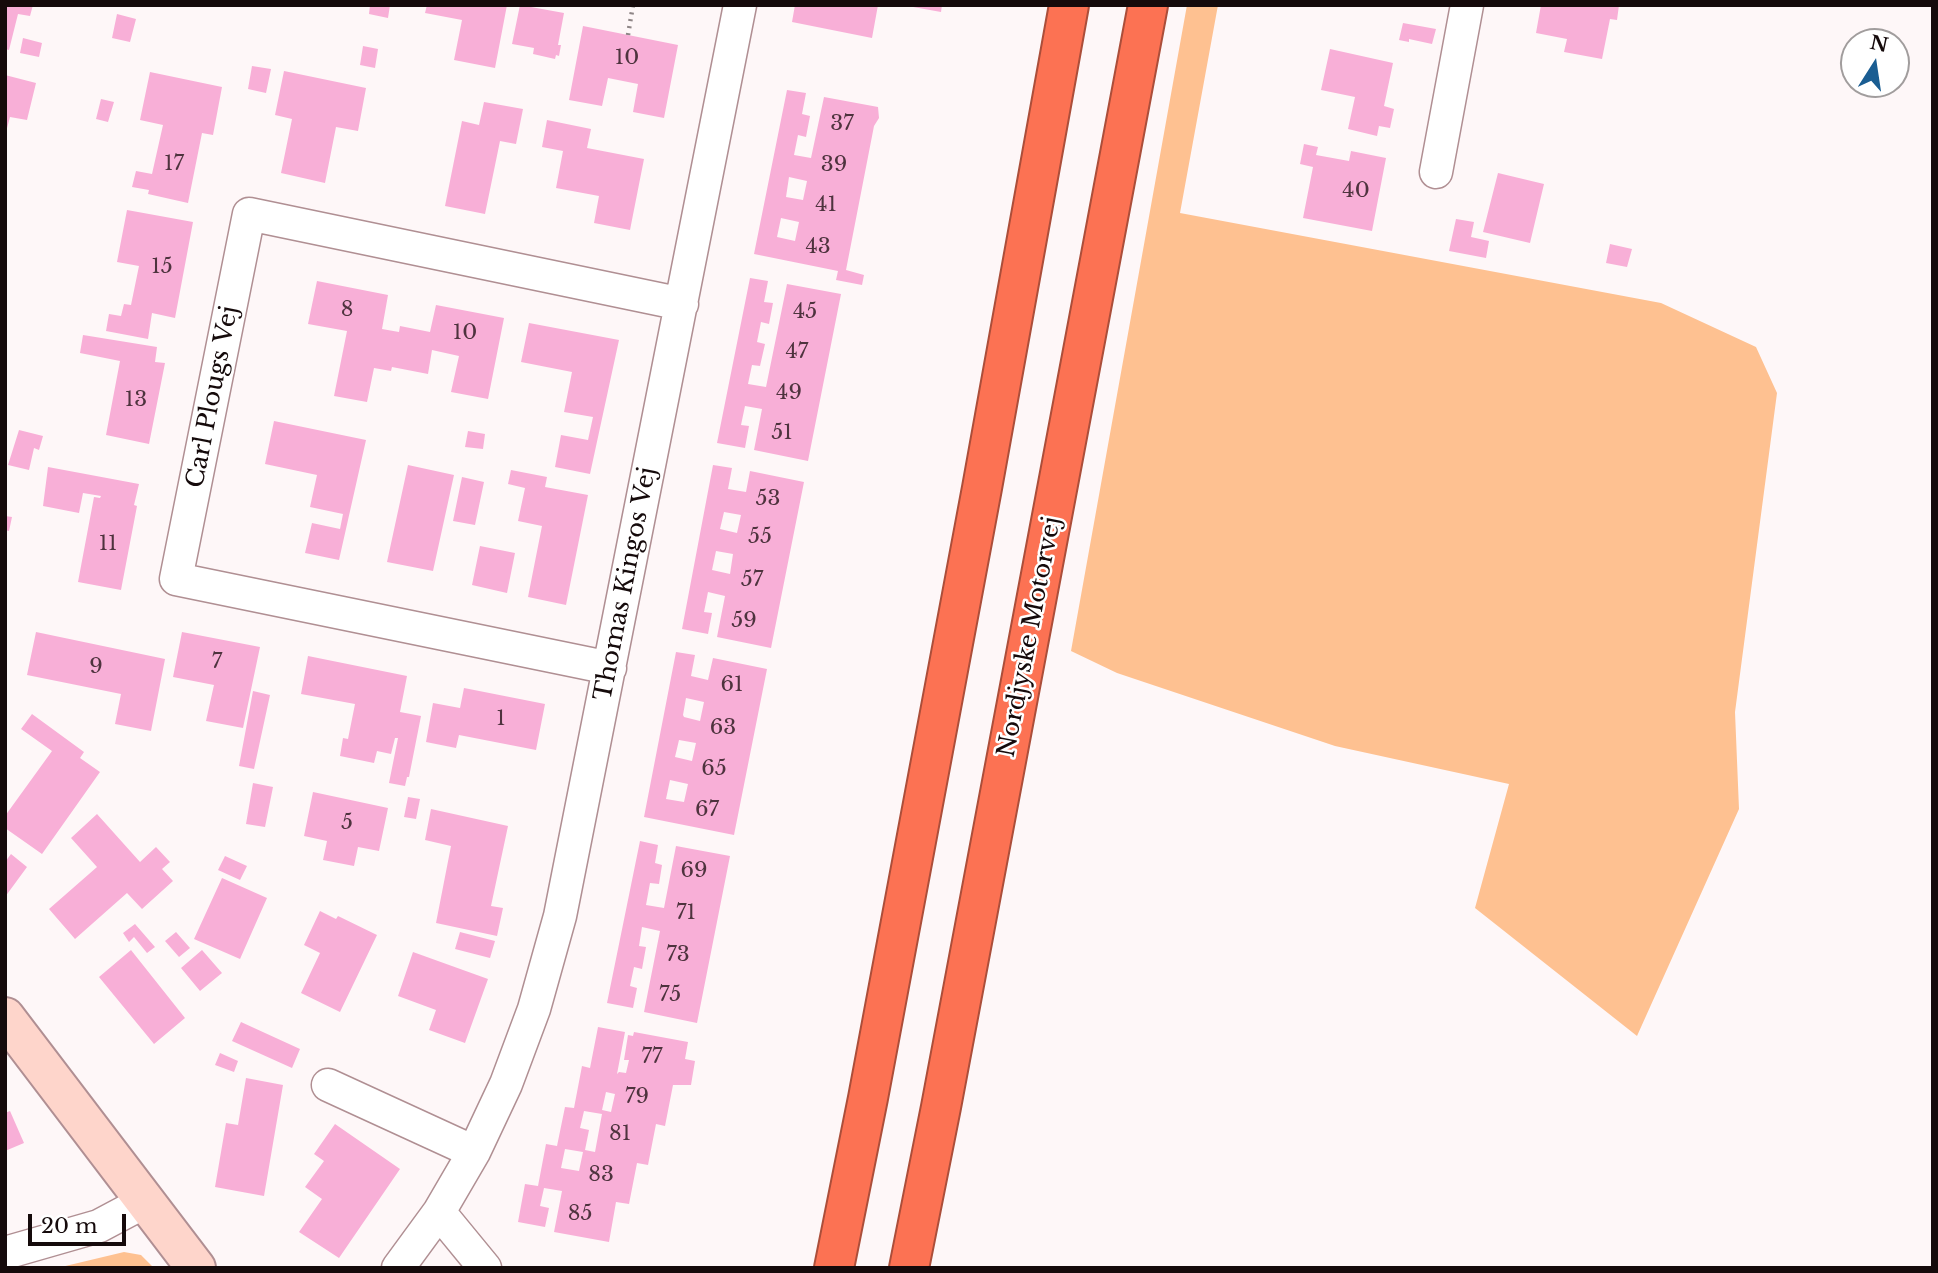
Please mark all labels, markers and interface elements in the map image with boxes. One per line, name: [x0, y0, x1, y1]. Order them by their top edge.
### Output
north arrow: [1840, 28, 1910, 98]
text: N: [1868, 31, 1890, 57]
house number: 10: [615, 45, 639, 71]
house number: 37: [830, 111, 854, 137]
house number: 17: [164, 151, 184, 177]
house number: 39: [821, 152, 847, 178]
house number: 40: [1342, 178, 1370, 204]
house number: 41: [815, 192, 837, 218]
house number: 43: [805, 234, 831, 260]
house number: 15: [151, 254, 173, 280]
house number: 8: [341, 297, 353, 323]
house number: 45: [793, 299, 817, 325]
street label: Carl Plougs Vej: [181, 304, 245, 490]
house number: 10: [453, 320, 477, 346]
house number: 47: [786, 339, 808, 365]
house number: 49: [776, 380, 802, 406]
house number: 13: [125, 387, 147, 413]
house number: 51: [771, 420, 793, 446]
street label: Thomas Kingos Vej: [589, 465, 663, 703]
house number: 53: [756, 486, 780, 512]
street label: Nordjyske Motorvej: [993, 514, 1067, 760]
house number: 55: [748, 524, 772, 550]
house number: 11: [99, 531, 117, 557]
house number: 57: [741, 567, 763, 593]
house number: 59: [731, 608, 757, 634]
house number: 7: [212, 649, 222, 675]
house number: 9: [89, 654, 103, 680]
house number: 61: [721, 672, 743, 698]
house number: 1: [496, 706, 506, 732]
house number: 63: [710, 715, 736, 741]
house number: 65: [701, 756, 727, 782]
house number: 67: [695, 797, 719, 823]
house number: 5: [341, 810, 353, 836]
house number: 69: [680, 858, 708, 884]
house number: 71: [676, 900, 696, 926]
house number: 73: [666, 942, 690, 968]
house number: 75: [659, 982, 681, 1008]
house number: 77: [641, 1044, 663, 1070]
house number: 79: [625, 1084, 649, 1110]
house number: 81: [609, 1121, 631, 1147]
house number: 83: [588, 1162, 614, 1188]
scale bar: [32, 1200, 130, 1244]
house number: 85: [568, 1201, 592, 1227]
text: 20 m: [41, 1213, 98, 1239]

